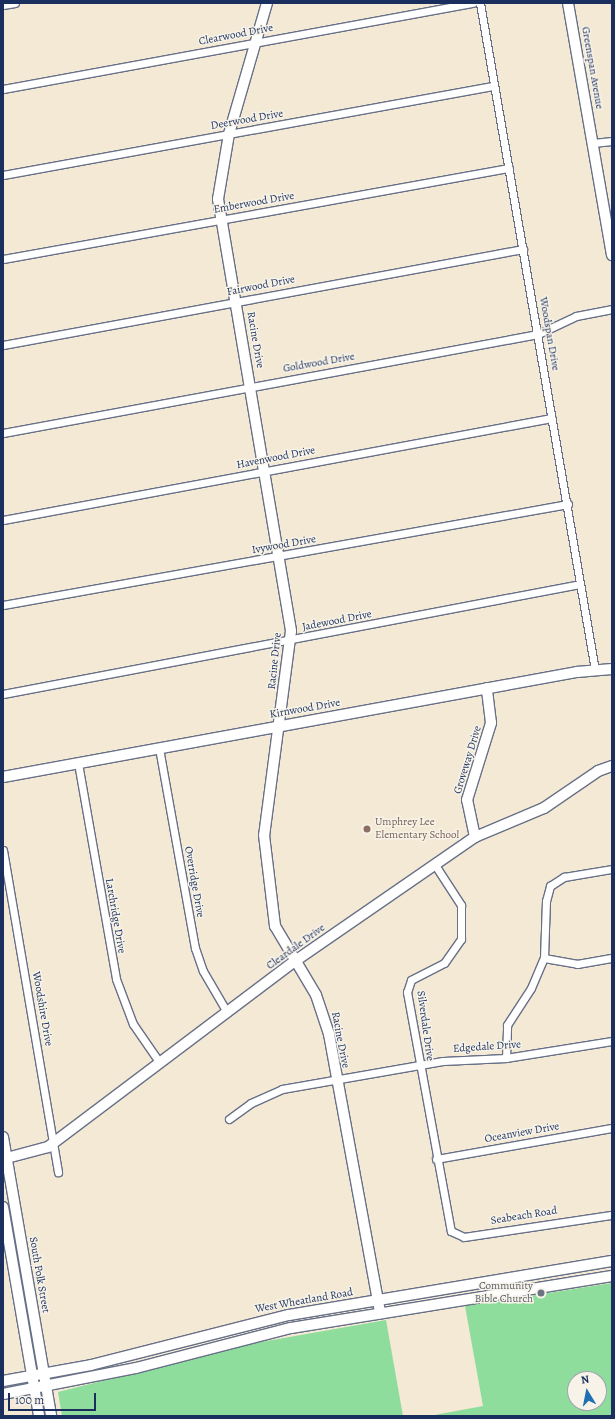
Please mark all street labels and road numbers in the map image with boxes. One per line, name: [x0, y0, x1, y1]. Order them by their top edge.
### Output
street label: Clearwood Drive: [198, 21, 274, 49]
street label: Greenspan Avenue: [578, 26, 606, 110]
street label: Deerwood Drive: [210, 107, 284, 133]
street label: Emberwood Drive: [213, 189, 295, 217]
street label: Fairwood Drive: [226, 273, 296, 299]
street label: Woodspan Drive: [536, 296, 562, 372]
street label: Racine Drive: [244, 311, 266, 369]
street label: Goldwood Drive: [282, 350, 356, 376]
street label: Havenwood Drive: [236, 444, 316, 472]
street label: Ivywood Drive: [251, 533, 317, 557]
street label: Jadewood Drive: [301, 608, 373, 634]
street label: Racine Drive: [265, 632, 285, 690]
street label: Kirnwood Drive: [269, 696, 341, 722]
street label: Groveway Drive: [451, 724, 485, 796]
street label: Overridge Drive: [181, 845, 207, 919]
street label: Larchridge Drive: [102, 877, 128, 955]
street label: Cleardale Drive: [264, 921, 328, 973]
street label: Woodshire Drive: [29, 971, 55, 1047]
street label: Silverdale Drive: [414, 990, 436, 1062]
street label: Racine Drive: [328, 1011, 352, 1069]
street label: Edgedale Drive: [453, 1038, 521, 1056]
street label: Oceanview Drive: [484, 1120, 560, 1146]
street label: Seabeach Road: [490, 1204, 558, 1228]
street label: South Polk Street: [26, 1236, 52, 1314]
street label: West Wheatland Road: [254, 1286, 354, 1316]

